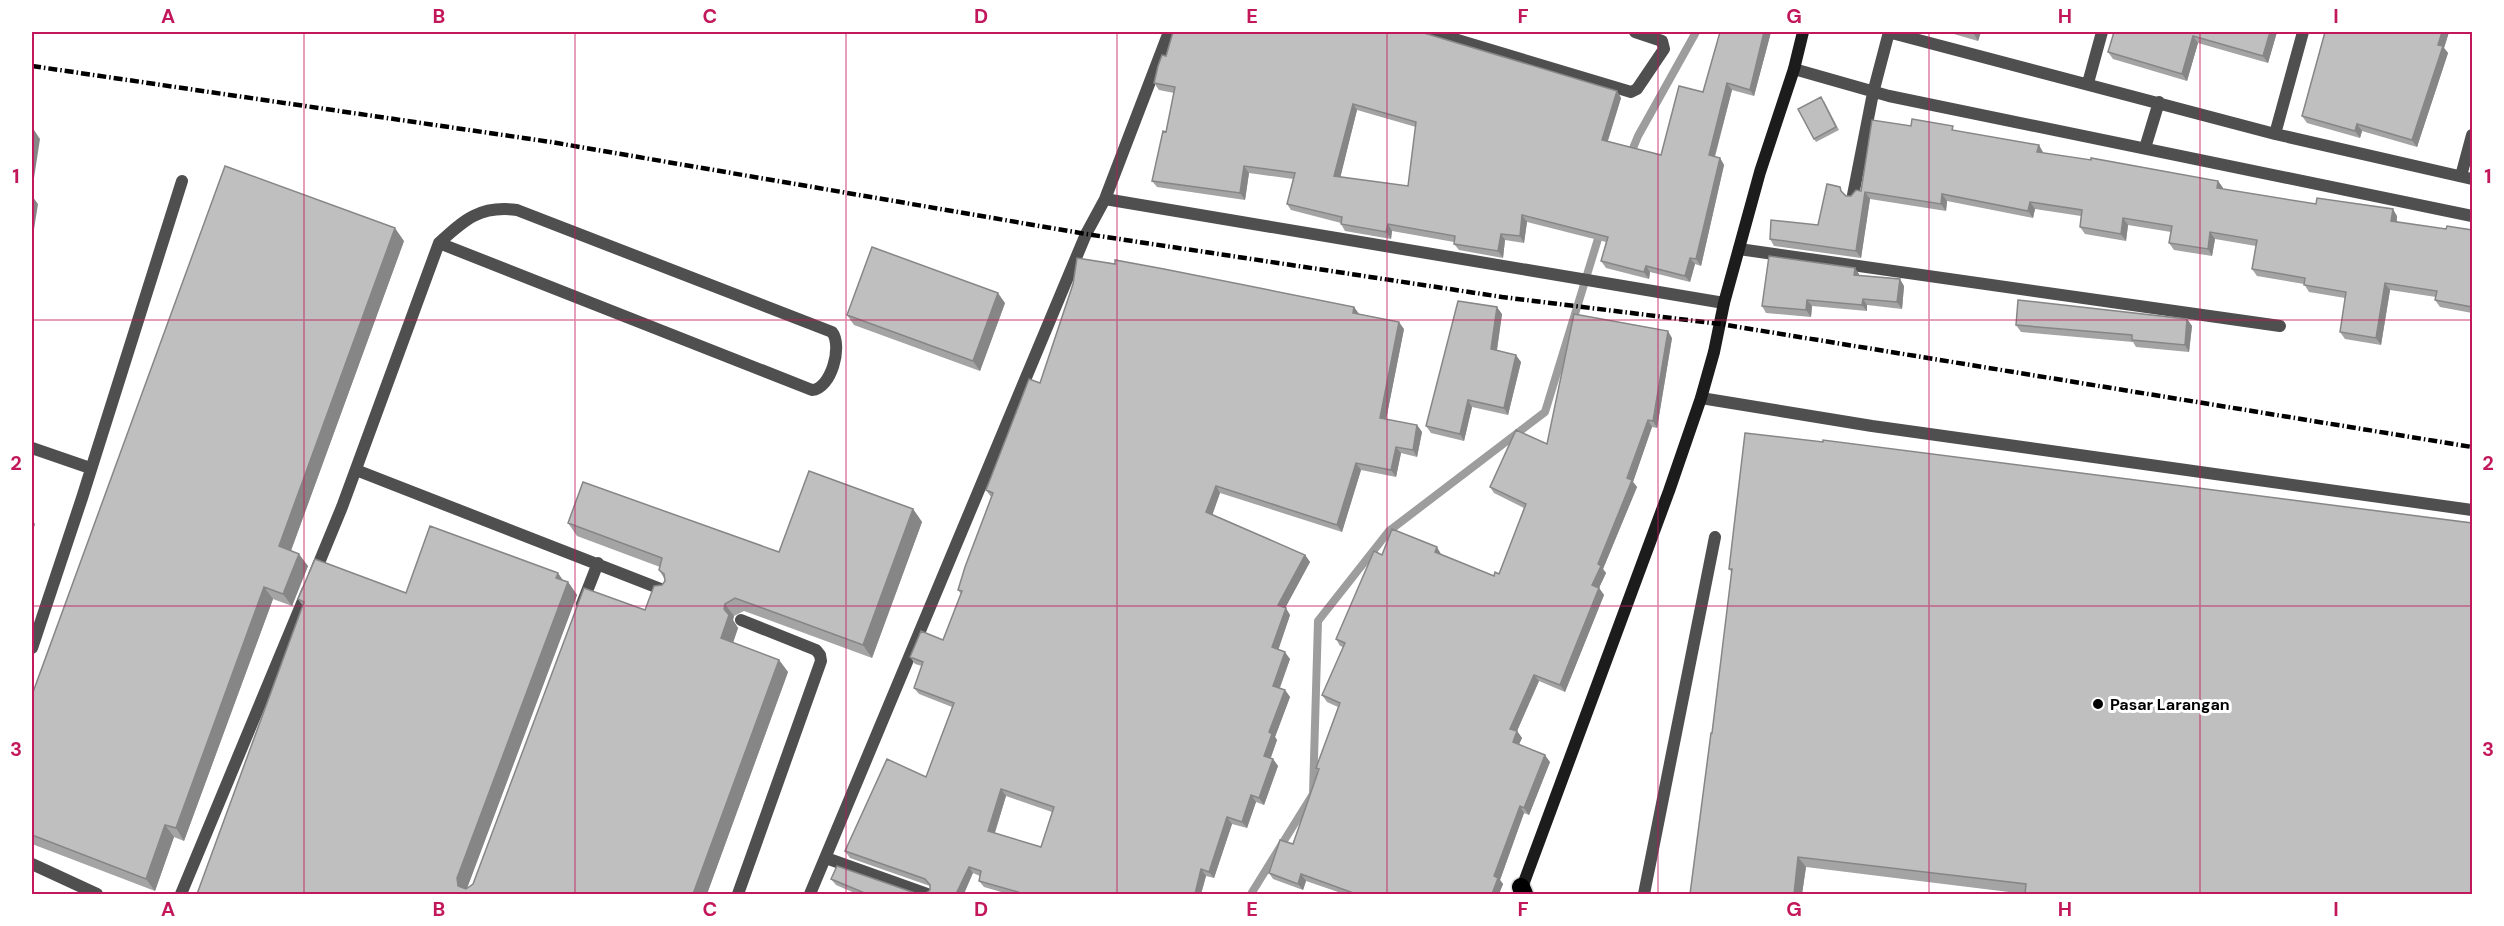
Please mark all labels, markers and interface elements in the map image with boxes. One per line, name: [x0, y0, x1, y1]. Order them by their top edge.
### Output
text: A: [161, 3, 175, 29]
text: B: [433, 3, 445, 29]
text: C: [703, 3, 717, 29]
text: D: [974, 3, 988, 29]
text: E: [1246, 3, 1258, 29]
text: F: [1517, 3, 1529, 29]
text: G: [1786, 3, 1802, 29]
text: H: [2058, 3, 2072, 29]
text: I: [2333, 3, 2339, 29]
text: 1: [12, 163, 20, 189]
text: 1: [2484, 163, 2492, 189]
text: 2: [10, 450, 22, 476]
text: 2: [2482, 450, 2494, 476]
place label: Pasar Larangan: [2110, 694, 2230, 715]
marker: Pasar Larangan: [2091, 697, 2105, 711]
text: 3: [10, 736, 22, 762]
text: 3: [2482, 736, 2494, 762]
text: A: [161, 896, 175, 922]
text: B: [433, 896, 445, 922]
text: C: [703, 896, 717, 922]
text: D: [974, 896, 988, 922]
text: E: [1246, 896, 1258, 922]
text: F: [1517, 896, 1529, 922]
text: G: [1786, 896, 1802, 922]
text: H: [2058, 896, 2072, 922]
text: I: [2333, 896, 2339, 922]

